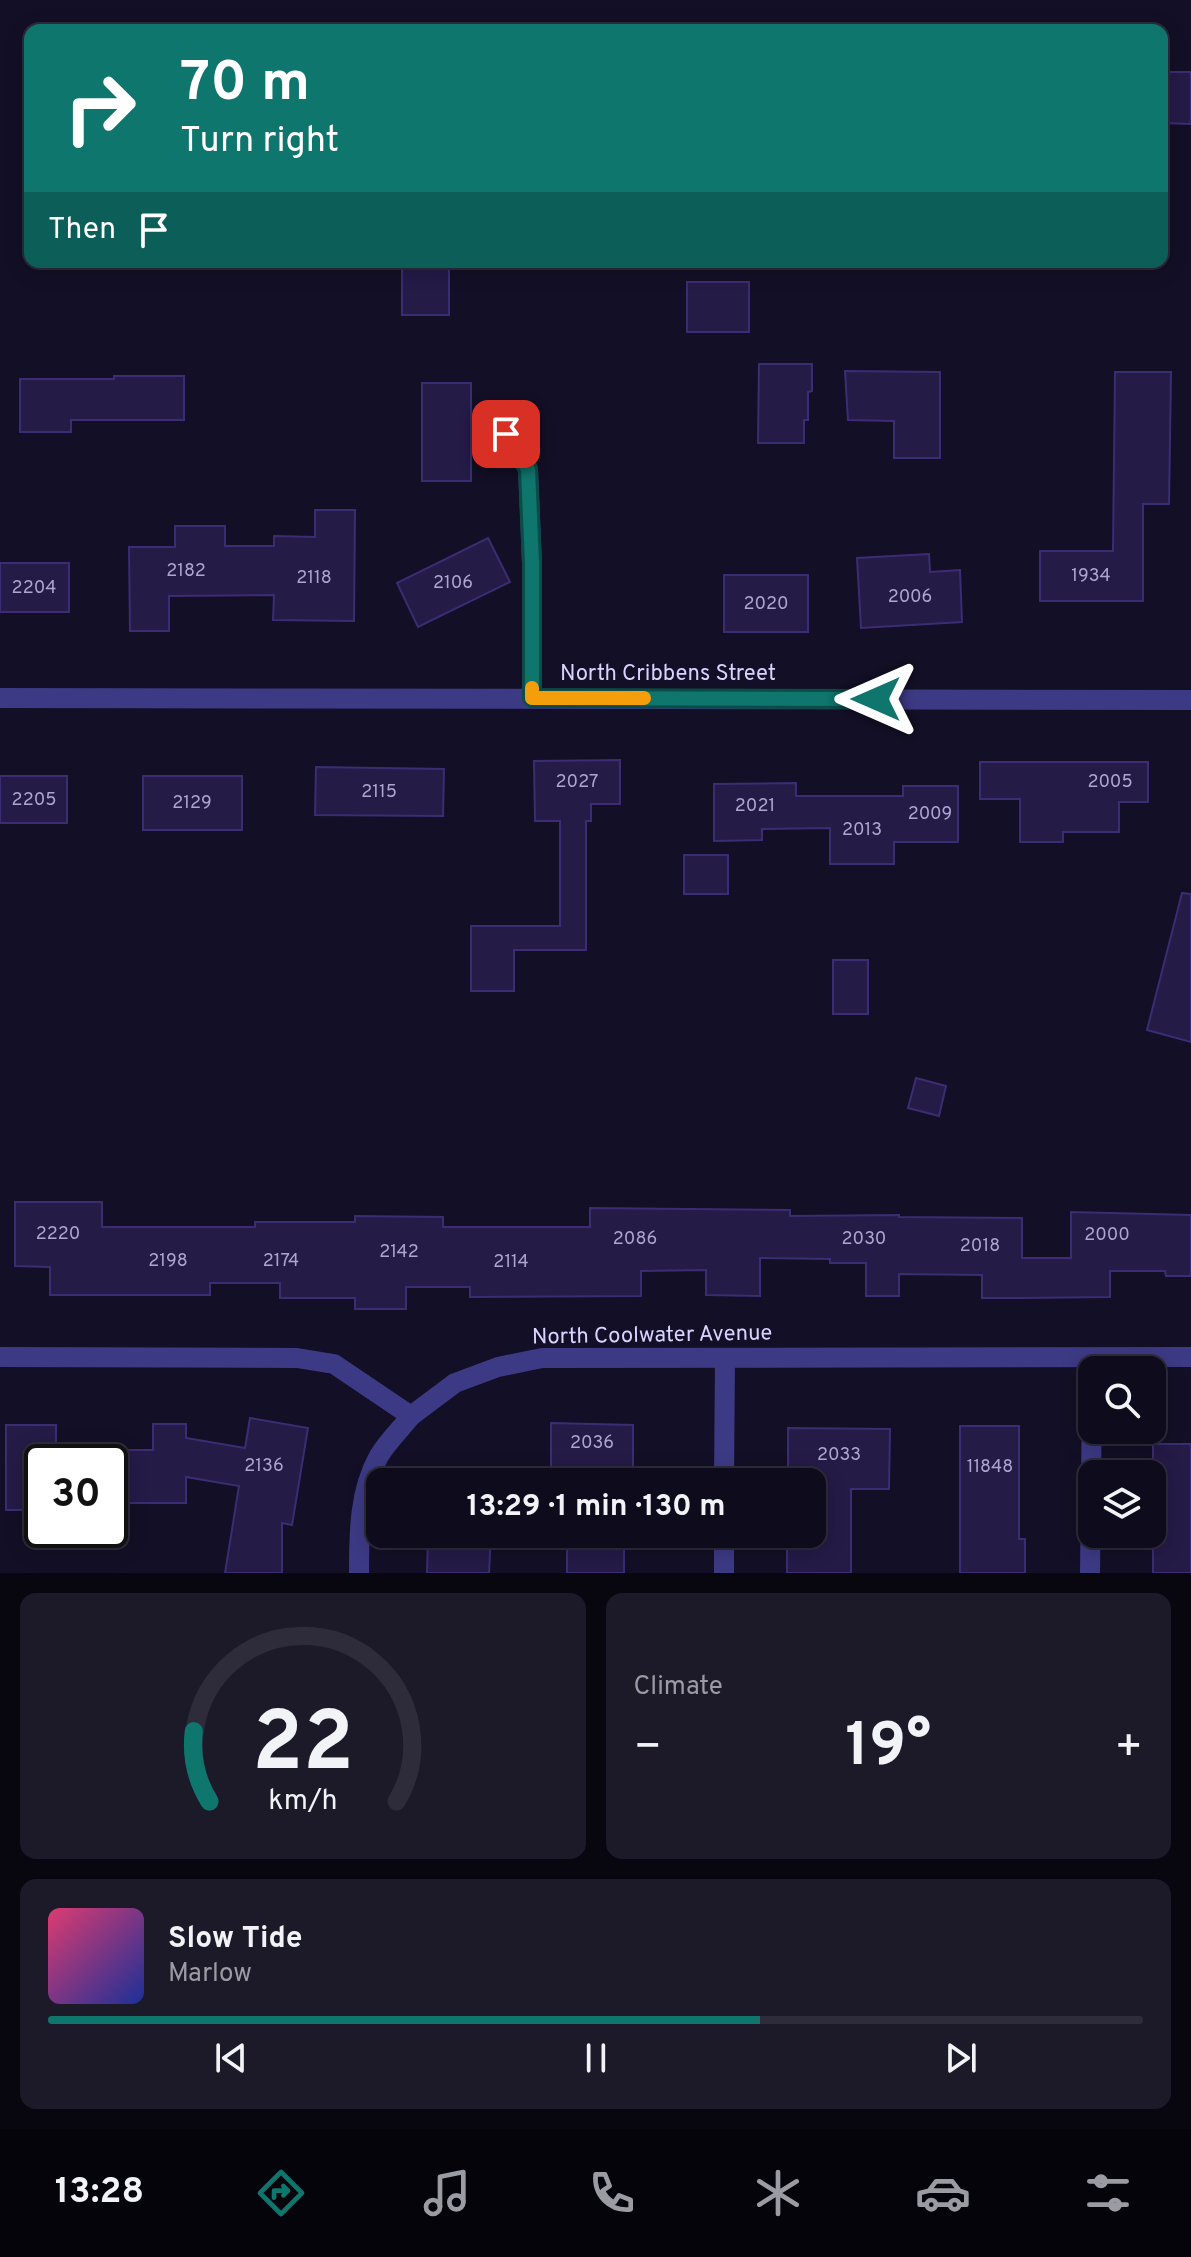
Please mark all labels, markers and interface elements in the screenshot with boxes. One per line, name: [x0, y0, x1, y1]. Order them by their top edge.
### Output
text: 70 m: [180, 50, 310, 120]
icon: right: [48, 56, 152, 160]
text: Turn right: [180, 119, 339, 165]
icon: arrive: [132, 208, 176, 252]
text: Then: [48, 212, 116, 249]
pin: [472, 400, 540, 468]
icon: arrive: [484, 412, 528, 456]
house number: 2182: [166, 560, 206, 583]
house number: 1934: [1071, 565, 1111, 588]
house number: 2118: [296, 567, 332, 590]
house number: 2106: [433, 572, 473, 595]
house number: 2204: [12, 577, 56, 600]
house number: 2006: [888, 586, 932, 609]
house number: 2020: [743, 593, 789, 616]
position arrow: [834, 657, 918, 741]
street label: North Cribbens Street: [560, 661, 776, 688]
house number: 2027: [556, 771, 598, 794]
house number: 2005: [1087, 771, 1133, 794]
house number: 2115: [361, 781, 397, 804]
house number: 2205: [12, 789, 56, 812]
house number: 2129: [172, 792, 212, 815]
house number: 2021: [735, 795, 775, 818]
house number: 2009: [908, 803, 952, 826]
house number: 2013: [842, 819, 882, 842]
house number: 2220: [36, 1223, 80, 1246]
house number: 2000: [1084, 1224, 1130, 1247]
house number: 2086: [613, 1228, 657, 1251]
house number: 2030: [842, 1228, 886, 1251]
house number: 2018: [960, 1235, 1000, 1258]
house number: 2142: [379, 1241, 419, 1264]
house number: 2198: [148, 1250, 188, 1273]
house number: 2174: [263, 1250, 299, 1273]
house number: 2114: [493, 1251, 529, 1274]
street label: North Coolwater Avenue: [532, 1320, 772, 1352]
map controls: [1078, 1356, 1166, 1548]
button: search: [1078, 1356, 1166, 1444]
house number: 2036: [570, 1432, 614, 1455]
speed limit sign: 30: [24, 1444, 128, 1548]
house number: 2033: [817, 1444, 861, 1467]
house number: 2136: [244, 1455, 284, 1478]
house number: 11848: [967, 1456, 1013, 1479]
button: layers: [1078, 1460, 1166, 1548]
text: 13:29 · 1 min · 130 m: [466, 1489, 726, 1526]
text: Climate: [634, 1671, 723, 1704]
text: 22: [252, 1695, 354, 1800]
text: 19°: [845, 1711, 931, 1787]
text: −: [634, 1721, 662, 1777]
text: +: [1115, 1721, 1143, 1777]
text: km/h: [268, 1784, 337, 1820]
text: Slow Tide: [168, 1921, 302, 1958]
text: Marlow: [168, 1958, 252, 1991]
icon: previous: [209, 2036, 253, 2080]
icon: pause: [574, 2036, 618, 2080]
icon: next: [939, 2036, 983, 2080]
icon: directions: [253, 2165, 309, 2221]
icon: music: [419, 2165, 475, 2221]
icon: phone: [584, 2165, 640, 2221]
icon: climate: [750, 2165, 806, 2221]
icon: car: [915, 2165, 971, 2221]
icon: filters: [1080, 2165, 1136, 2221]
text: 13:28: [55, 2170, 144, 2216]

